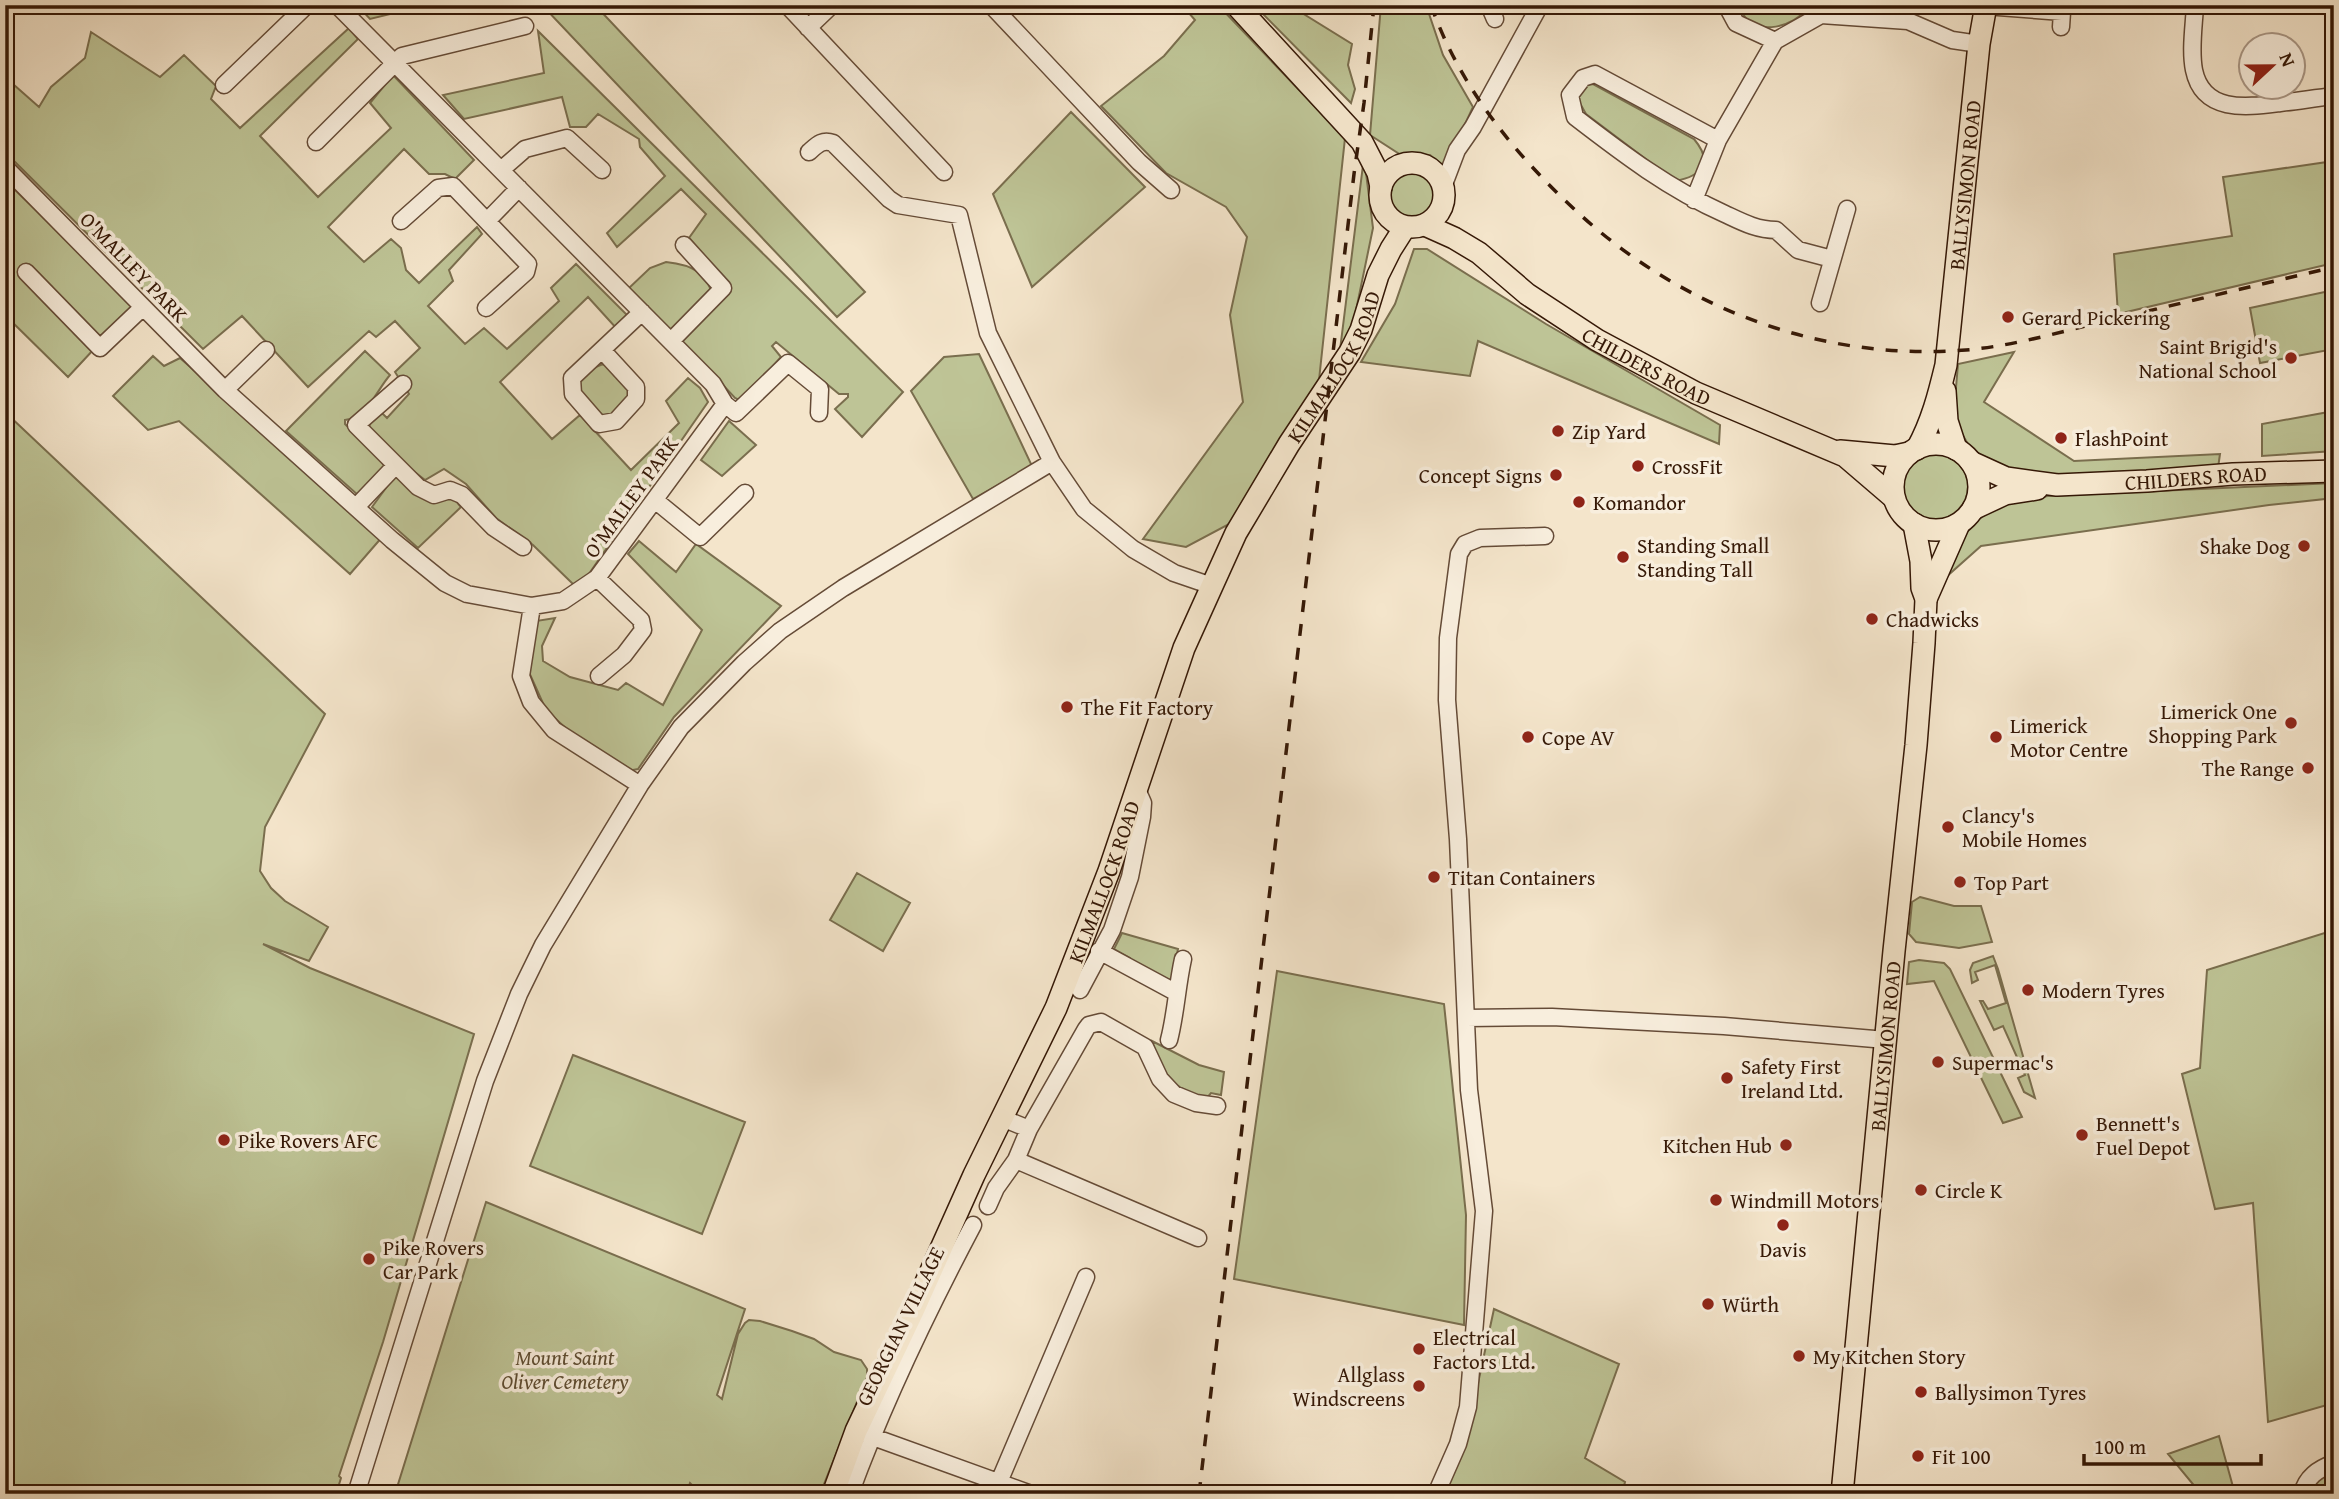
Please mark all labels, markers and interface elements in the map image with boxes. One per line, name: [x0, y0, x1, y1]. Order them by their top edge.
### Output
north arrow: [2238, 32, 2308, 102]
text: N: [2272, 48, 2303, 71]
street label: BALLYSIMON ROAD: [1940, 99, 1989, 272]
street label: O'MALLEY PARK: [73, 205, 195, 330]
street label: KILMALLOCK ROAD: [1279, 287, 1388, 449]
place label: Gerard Pickering: [2022, 302, 2171, 333]
marker: Gerard Pickering: [2000, 309, 2016, 325]
street label: CHILDERS ROAD: [1576, 319, 1716, 413]
place label: Saint Brigid's National School: [2139, 331, 2277, 386]
marker: Saint Brigid's National School: [2283, 350, 2299, 366]
place label: Zip Yard: [1572, 416, 1647, 447]
marker: Zip Yard: [1550, 423, 1566, 439]
place label: FlashPoint: [2075, 423, 2169, 454]
street label: O'MALLEY PARK: [576, 429, 686, 564]
marker: FlashPoint: [2053, 430, 2069, 446]
place label: CrossFit: [1652, 451, 1723, 482]
marker: CrossFit: [1630, 458, 1646, 474]
street label: CHILDERS ROAD: [2124, 458, 2267, 497]
place label: Concept Signs: [1419, 460, 1542, 491]
marker: Concept Signs: [1548, 467, 1564, 483]
place label: Komandor: [1593, 487, 1686, 518]
marker: Komandor: [1571, 494, 1587, 510]
place label: Standing Small Standing Tall: [1637, 530, 1770, 585]
place label: Shake Dog: [2199, 531, 2291, 562]
marker: Shake Dog: [2296, 538, 2312, 554]
marker: Standing Small Standing Tall: [1615, 549, 1631, 565]
place label: Chadwicks: [1886, 604, 1979, 635]
marker: Chadwicks: [1864, 611, 1880, 627]
place label: The Fit Factory: [1081, 692, 1214, 723]
place label: Limerick One Shopping Park: [2148, 696, 2277, 751]
marker: The Fit Factory: [1059, 699, 1075, 715]
place label: Limerick Motor Centre: [2010, 710, 2128, 765]
marker: Limerick One Shopping Park: [2283, 715, 2299, 731]
place label: Cope AV: [1542, 722, 1615, 753]
marker: Cope AV: [1520, 729, 1536, 745]
marker: Limerick Motor Centre: [1988, 729, 2004, 745]
place label: The Range: [2202, 753, 2294, 784]
marker: The Range: [2300, 760, 2316, 776]
street label: KILMALLOCK ROAD: [1059, 797, 1147, 967]
place label: Clancy's Mobile Homes: [1962, 800, 2087, 855]
marker: Clancy's Mobile Homes: [1940, 819, 1956, 835]
place label: Titan Containers: [1448, 862, 1595, 893]
place label: Top Part: [1974, 867, 2049, 898]
marker: Titan Containers: [1426, 869, 1442, 885]
marker: Top Part: [1952, 874, 1968, 890]
street label: BALLYSIMON ROAD: [1861, 960, 1908, 1133]
place label: Modern Tyres: [2042, 975, 2165, 1006]
marker: Modern Tyres: [2020, 982, 2036, 998]
place label: Supermac's: [1952, 1047, 2054, 1078]
place label: Safety First Ireland Ltd.: [1741, 1051, 1843, 1106]
marker: Supermac's: [1930, 1054, 1946, 1070]
marker: Safety First Ireland Ltd.: [1719, 1070, 1735, 1086]
place label: Bennett's Fuel Depot: [2096, 1108, 2191, 1163]
place label: Pike Rovers AFC: [238, 1125, 378, 1156]
marker: Bennett's Fuel Depot: [2074, 1127, 2090, 1143]
place label: Kitchen Hub: [1663, 1130, 1772, 1161]
marker: Pike Rovers AFC: [216, 1132, 232, 1148]
marker: Kitchen Hub: [1778, 1137, 1794, 1153]
place label: Circle K: [1935, 1175, 2003, 1206]
marker: Circle K: [1913, 1182, 1929, 1198]
place label: Windmill Motors: [1730, 1185, 1879, 1216]
marker: Windmill Motors: [1708, 1192, 1724, 1208]
marker: Davis: [1775, 1217, 1791, 1233]
place label: Pike Rovers Car Park: [383, 1232, 484, 1287]
place label: Davis: [1759, 1234, 1807, 1265]
street label: GEORGIAN VILLAGE: [848, 1241, 952, 1411]
marker: Pike Rovers Car Park: [361, 1251, 377, 1267]
place label: Würth: [1722, 1289, 1779, 1320]
marker: Würth: [1700, 1296, 1716, 1312]
place label: Electrical Factors Ltd.: [1433, 1322, 1535, 1377]
marker: Electrical Factors Ltd.: [1411, 1341, 1427, 1357]
place label: My Kitchen Story: [1813, 1341, 1966, 1372]
park label: Mount Saint Oliver Cemetery: [501, 1342, 629, 1397]
marker: My Kitchen Story: [1791, 1348, 1807, 1364]
place label: Allglass Windscreens: [1292, 1359, 1405, 1414]
place label: Ballysimon Tyres: [1935, 1377, 2086, 1408]
marker: Allglass Windscreens: [1411, 1378, 1427, 1394]
marker: Ballysimon Tyres: [1913, 1384, 1929, 1400]
scale bar: [2084, 1422, 2260, 1466]
text: 100 m: [2094, 1431, 2146, 1462]
place label: Fit 100: [1932, 1441, 1991, 1472]
marker: Fit 100: [1910, 1448, 1926, 1464]

